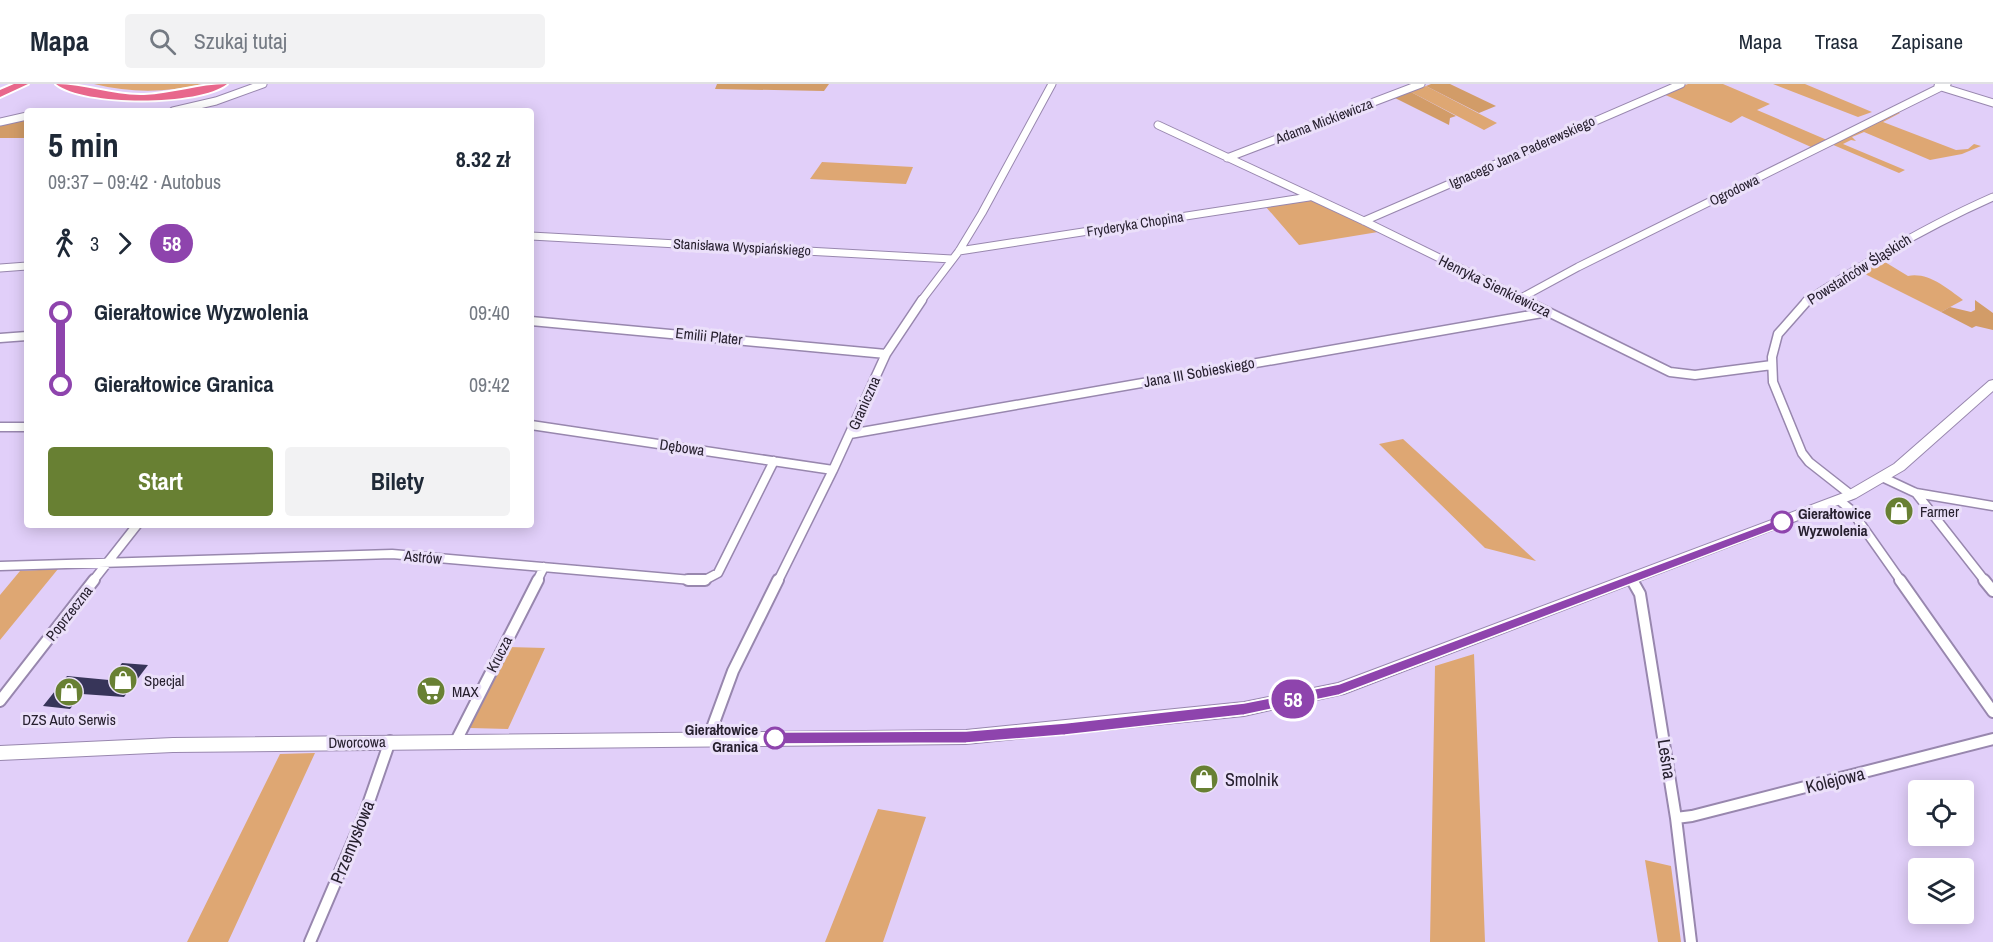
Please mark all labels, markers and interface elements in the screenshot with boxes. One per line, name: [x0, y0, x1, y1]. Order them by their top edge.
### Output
search box: [125, 14, 545, 68]
text: Mapa: [30, 22, 89, 60]
icon: search: [146, 25, 179, 58]
text: Szukaj tutaj: [194, 26, 287, 56]
text: Mapa: [1739, 27, 1782, 56]
text: Trasa: [1815, 27, 1858, 56]
text: Zapisane: [1891, 27, 1963, 56]
street label: Adama Mickiewicza: [1272, 94, 1376, 148]
street label: Ignacego Jana Paderewskiego: [1446, 112, 1598, 192]
text: 5 min: [48, 123, 119, 167]
text: 8.32 zł: [456, 144, 510, 174]
text: 09:37 – 09:42 · Autobus: [48, 168, 221, 195]
street label: Ogrodowa: [1706, 170, 1762, 210]
street label: Fryderyka Chopina: [1085, 207, 1185, 241]
icon: walk: [48, 227, 81, 260]
icon: forward: [108, 227, 141, 260]
text: 58: [162, 229, 181, 258]
street label: Powstańców Śląskich: [1803, 229, 1915, 309]
text: 3: [90, 230, 99, 257]
street label: Stanisława Wyspiańskiego: [673, 234, 811, 260]
street label: Henryka Sienkiewicza: [1435, 250, 1555, 322]
text: Gierałtowice Wyzwolenia: [94, 297, 308, 327]
text: 09:40: [469, 299, 510, 326]
street label: Emilii Plater: [675, 322, 743, 350]
street label: Jana III Sobieskiego: [1142, 352, 1256, 392]
text: Gierałtowice Granica: [94, 369, 274, 399]
text: 09:42: [469, 371, 510, 398]
street label: Graniczna: [843, 373, 885, 433]
street label: Dębowa: [658, 433, 706, 461]
button: Start: [48, 447, 273, 516]
button: Bilety: [285, 447, 510, 516]
shop icon: Farmer: [1883, 495, 1915, 527]
place label: Farmer: [1920, 501, 1959, 522]
place label: Gierałtowice Wyzwolenia: [1798, 503, 1871, 541]
marker: Gierałtowice Wyzwolenia: [1771, 511, 1793, 533]
street label: Astrów: [402, 545, 443, 569]
street label: Poprzeczna: [41, 581, 97, 645]
street label: Krucza: [481, 632, 517, 676]
shop icon: Specjal: [107, 664, 139, 696]
place label: Specjal: [144, 670, 184, 691]
supermarket icon: MAX: [415, 675, 447, 707]
shop icon: DZS Auto Serwis: [53, 676, 85, 708]
line badge: 58: [1266, 680, 1320, 718]
place label: MAX: [452, 681, 479, 702]
text: 58: [1283, 685, 1303, 714]
place label: DZS Auto Serwis: [22, 709, 116, 730]
place label: Gierałtowice Granica: [685, 719, 758, 757]
marker: Gierałtowice Granica: [764, 727, 786, 749]
street label: Dworcowa: [328, 731, 386, 753]
street label: Leśna: [1652, 737, 1682, 781]
street label: Kolejowa: [1803, 761, 1867, 799]
shop icon: Smolnik: [1188, 763, 1220, 795]
place label: Smolnik: [1225, 767, 1279, 792]
map controls: [1908, 780, 1974, 924]
button: locate: [1908, 780, 1974, 846]
street label: Przemysłowa: [324, 797, 380, 887]
button: layers: [1908, 858, 1974, 924]

